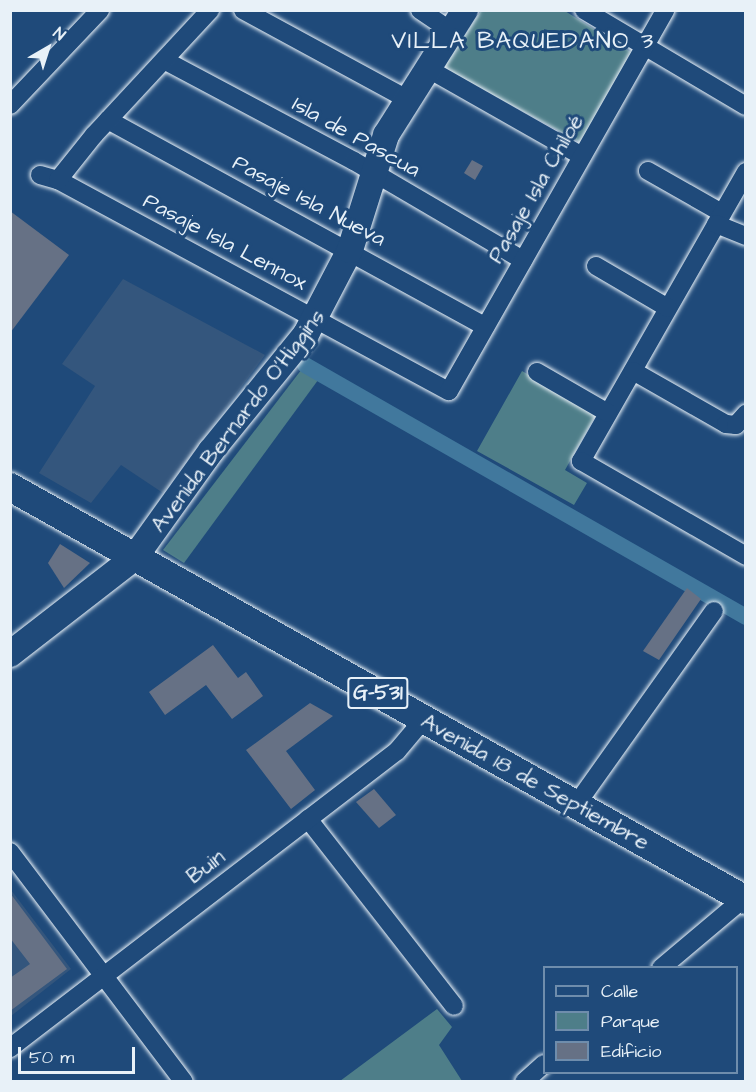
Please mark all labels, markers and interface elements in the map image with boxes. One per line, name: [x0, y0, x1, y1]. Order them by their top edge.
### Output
north arrow: [18, 18, 78, 78]
text: N: [49, 22, 70, 46]
district label: VILLA BAQUEDANO 3: [391, 28, 655, 56]
street label: Isla de Pascua: [287, 91, 425, 183]
street label: Pasaje Isla Chiloé: [483, 110, 589, 268]
street label: Pasaje Isla Nueva: [228, 150, 390, 252]
street label: Pasaje Isla Lennox: [139, 188, 311, 296]
street label: Avenida Bernardo O'Higgins: [145, 304, 331, 538]
road number: G-531: [346, 675, 410, 711]
street label: Avenida 18 de Septiembre: [416, 708, 654, 856]
street label: Buin: [182, 844, 230, 890]
legend: [543, 966, 738, 1074]
text: Calle: [601, 979, 638, 1004]
text: Parque: [601, 1009, 660, 1034]
scale bar: [21, 1035, 138, 1073]
text: Edificio: [601, 1039, 661, 1064]
text: 50 m: [29, 1045, 74, 1070]

